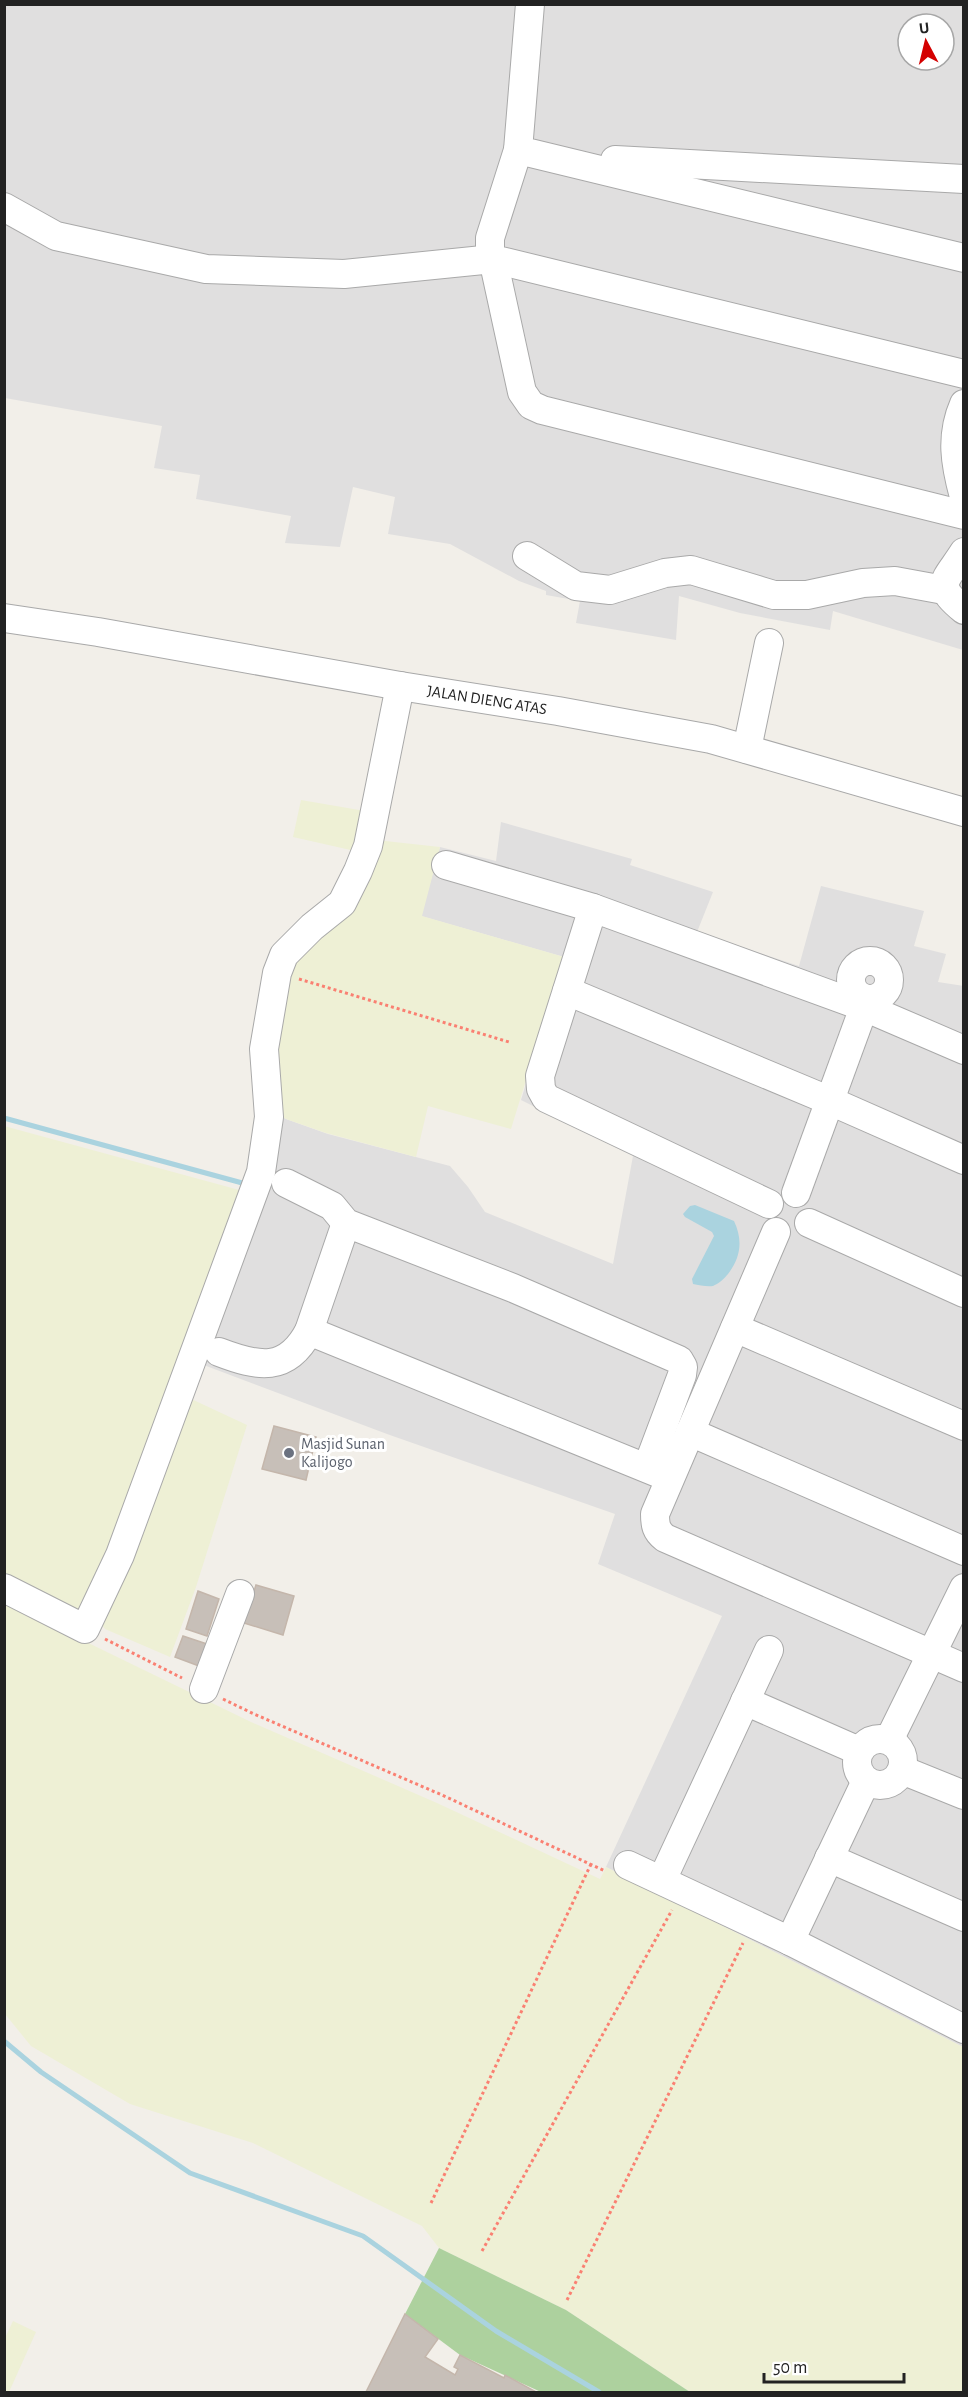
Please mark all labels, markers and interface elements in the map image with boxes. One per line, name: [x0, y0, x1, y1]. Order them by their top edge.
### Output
north arrow: [896, 12, 956, 72]
text: U: [918, 20, 930, 37]
street label: JALAN DIENG ATAS: [426, 683, 548, 717]
place label: Masjid Sunan Kalijogo: [301, 1436, 385, 1471]
marker: Masjid Sunan Kalijogo: [282, 1446, 296, 1460]
scale bar: [764, 2346, 904, 2384]
text: 50 m: [773, 2359, 807, 2377]

